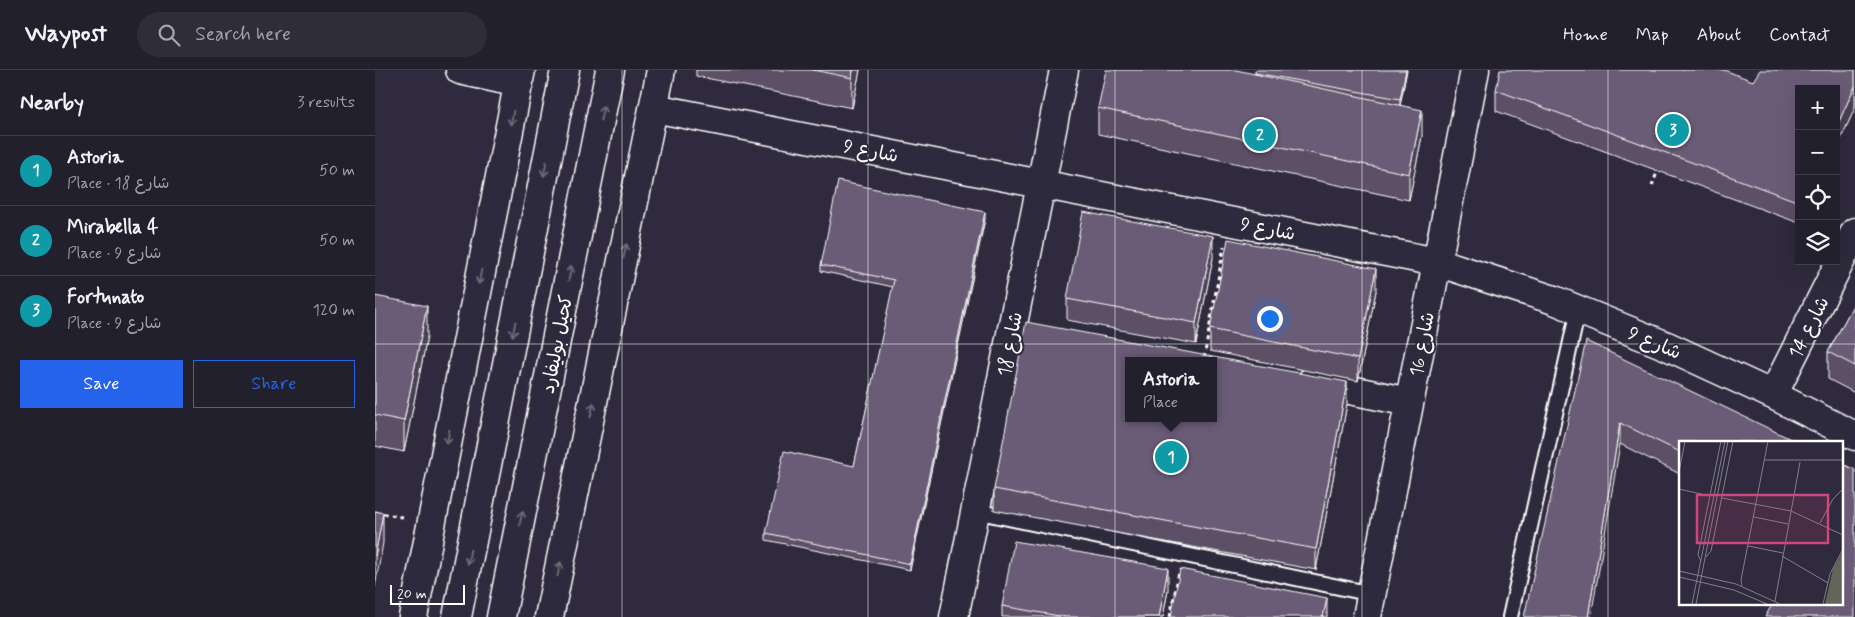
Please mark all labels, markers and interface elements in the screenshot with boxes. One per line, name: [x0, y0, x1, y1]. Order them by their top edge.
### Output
search box: [137, 12, 487, 57]
text: Waypost: [25, 19, 107, 50]
icon: search: [155, 21, 183, 49]
text: Search here: [195, 22, 291, 47]
text: Home: [1563, 23, 1608, 47]
text: Map: [1636, 23, 1669, 47]
text: About: [1697, 23, 1741, 47]
text: Contact: [1769, 23, 1830, 47]
map controls: [1795, 85, 1840, 265]
button: +: [1795, 85, 1840, 130]
text: Nearby: [20, 89, 84, 117]
text: 3 results: [297, 92, 355, 113]
one-way arrow: [597, 106, 607, 122]
one-way arrow: [506, 109, 516, 125]
pin: 3: [1657, 111, 1689, 149]
pin: 2: [1244, 116, 1276, 154]
button: −: [1795, 130, 1840, 175]
street label: شارع 9: [841, 134, 900, 169]
text: Astoria: [67, 145, 123, 170]
text: 1: [32, 160, 40, 181]
text: 50 m: [319, 160, 355, 181]
one-way arrow: [540, 161, 550, 177]
text: Place · شارع 18: [67, 173, 169, 194]
button: locate: [1795, 175, 1840, 220]
street label: شارع 9: [1238, 212, 1297, 247]
text: Mirabella 4: [67, 215, 158, 240]
button: layers: [1795, 220, 1840, 265]
text: 2: [32, 230, 40, 251]
text: 50 m: [319, 230, 355, 251]
text: Place · شارع 9: [67, 243, 161, 264]
one-way arrow: [620, 243, 630, 259]
one-way arrow: [565, 265, 575, 281]
one-way arrow: [475, 269, 484, 285]
text: Fortunato: [67, 285, 144, 310]
street label: شارع 14: [1783, 292, 1836, 363]
street label: كحيل بوليفارد: [536, 293, 579, 396]
text: 3: [32, 300, 40, 321]
text: 120 m: [313, 300, 355, 321]
your location: [1257, 306, 1283, 332]
street label: شارع 18: [992, 310, 1029, 379]
street label: شارع 16: [1404, 310, 1441, 379]
text: Place · شارع 9: [67, 313, 161, 334]
one-way arrow: [509, 320, 518, 336]
street label: شارع 9: [1624, 321, 1685, 366]
popup: [1125, 357, 1217, 422]
button: Save: [20, 360, 183, 408]
button: Share: [193, 360, 355, 408]
text: Astoria: [1143, 367, 1199, 392]
text: Place: [1143, 392, 1178, 413]
one-way arrow: [587, 403, 597, 419]
one-way arrow: [443, 428, 453, 444]
pin: 1: [1155, 438, 1187, 476]
inset map: [1679, 441, 1843, 604]
one-way arrow: [517, 510, 526, 526]
one-way arrow: [464, 549, 474, 565]
one-way arrow: [555, 562, 564, 578]
scale bar: [390, 582, 465, 605]
text: 20 m: [397, 585, 427, 603]

